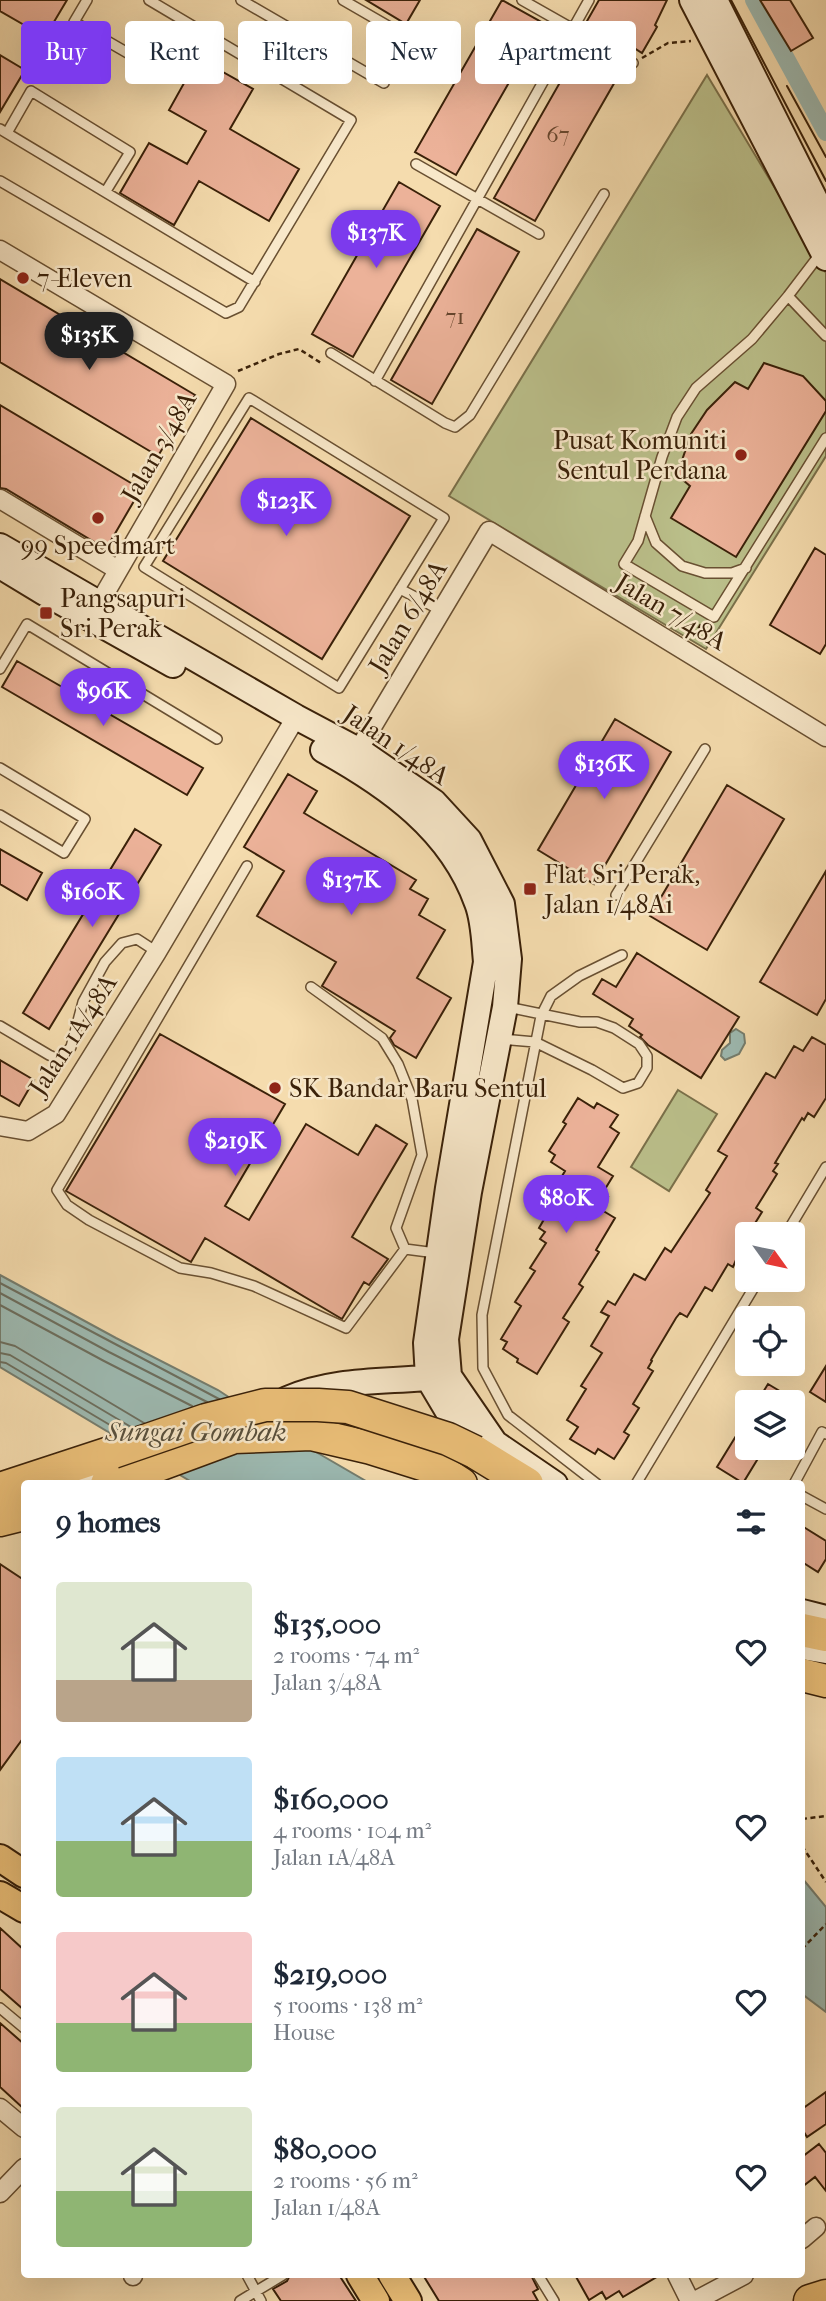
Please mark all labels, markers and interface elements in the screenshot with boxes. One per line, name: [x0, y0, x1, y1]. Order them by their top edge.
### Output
chip: Buy: [21, 21, 111, 84]
chip: Rent: [125, 21, 224, 84]
chip: Filters: [238, 21, 352, 84]
chip: New: [366, 21, 461, 84]
chip: Apartment: [475, 21, 636, 84]
house number: 67: [546, 121, 570, 148]
pin: $137K: [327, 210, 425, 270]
text: $137K: [347, 219, 405, 246]
place label: 7-Eleven: [37, 263, 132, 294]
marker: 7-Eleven: [15, 270, 31, 286]
house number: 71: [445, 303, 465, 330]
pin: $135K: [40, 312, 138, 372]
text: $135K: [61, 321, 117, 348]
street label: Jalan 3/48A: [114, 385, 204, 510]
place label: Pusat Komuniti Sentul Perdana: [553, 425, 728, 486]
marker: Pusat Komuniti Sentul Perdana: [733, 447, 749, 463]
pin: $123K: [237, 478, 335, 538]
text: $123K: [257, 487, 315, 514]
marker: 99 Speedmart: [90, 510, 106, 526]
place label: 99 Speedmart: [21, 530, 176, 561]
street label: Jalan 6/48A: [361, 554, 454, 681]
street label: Jalan 7/48A: [608, 566, 733, 658]
place label: Pangsapuri Sri Perak: [60, 583, 186, 644]
marker: Pangsapuri Sri Perak: [38, 605, 54, 621]
pin: $96K: [62, 668, 144, 728]
text: $96K: [76, 677, 130, 704]
street label: Jalan 1/48A: [335, 697, 456, 792]
pin: $136K: [555, 742, 653, 801]
text: $136K: [574, 750, 634, 777]
pin: $137K: [302, 858, 400, 917]
place label: Flat Sri Perak, Jalan 1/48Ai: [542, 859, 700, 920]
text: $137K: [322, 866, 380, 893]
pin: $160K: [43, 870, 141, 929]
text: $160K: [61, 878, 123, 905]
marker: Flat Sri Perak, Jalan 1/48Ai: [522, 881, 538, 897]
street label: Jalan 1A/48A: [21, 968, 124, 1103]
place label: SK Bandar Baru Sentul: [289, 1073, 546, 1104]
marker: SK Bandar Baru Sentul: [267, 1080, 283, 1096]
pin: $219K: [186, 1118, 284, 1178]
text: $219K: [204, 1127, 266, 1154]
pin: $80K: [525, 1176, 607, 1235]
text: $80K: [539, 1184, 593, 1211]
north arrow: [735, 1222, 805, 1292]
map controls: [735, 1222, 805, 1460]
button: locate: [735, 1306, 805, 1376]
button: layers: [735, 1390, 805, 1460]
water label: Sungai Gombak: [104, 1415, 287, 1448]
icon: filters: [732, 1503, 770, 1541]
text: 9 homes: [56, 1505, 161, 1540]
text: $135,000: [273, 1607, 381, 1642]
icon: home: [112, 1610, 196, 1694]
icon: heart: [732, 1633, 770, 1671]
text: 2 rooms · 74 m²: [273, 1642, 419, 1669]
text: Jalan 3/48A: [273, 1669, 382, 1696]
text: $160,000: [273, 1782, 389, 1817]
icon: home: [112, 1785, 196, 1869]
icon: heart: [732, 1808, 770, 1846]
text: 4 rooms · 104 m²: [273, 1817, 431, 1844]
text: Jalan 1A/48A: [273, 1844, 395, 1871]
text: $219,000: [273, 1957, 387, 1992]
icon: home: [112, 1960, 196, 2044]
icon: heart: [732, 1983, 770, 2021]
text: 5 rooms · 138 m²: [273, 1992, 423, 2019]
text: House: [273, 2019, 335, 2046]
text: $80,000: [273, 2132, 377, 2167]
icon: home: [112, 2135, 196, 2219]
icon: heart: [732, 2158, 770, 2196]
text: 2 rooms · 56 m²: [273, 2167, 418, 2194]
text: Jalan 1/48A: [273, 2194, 380, 2221]

